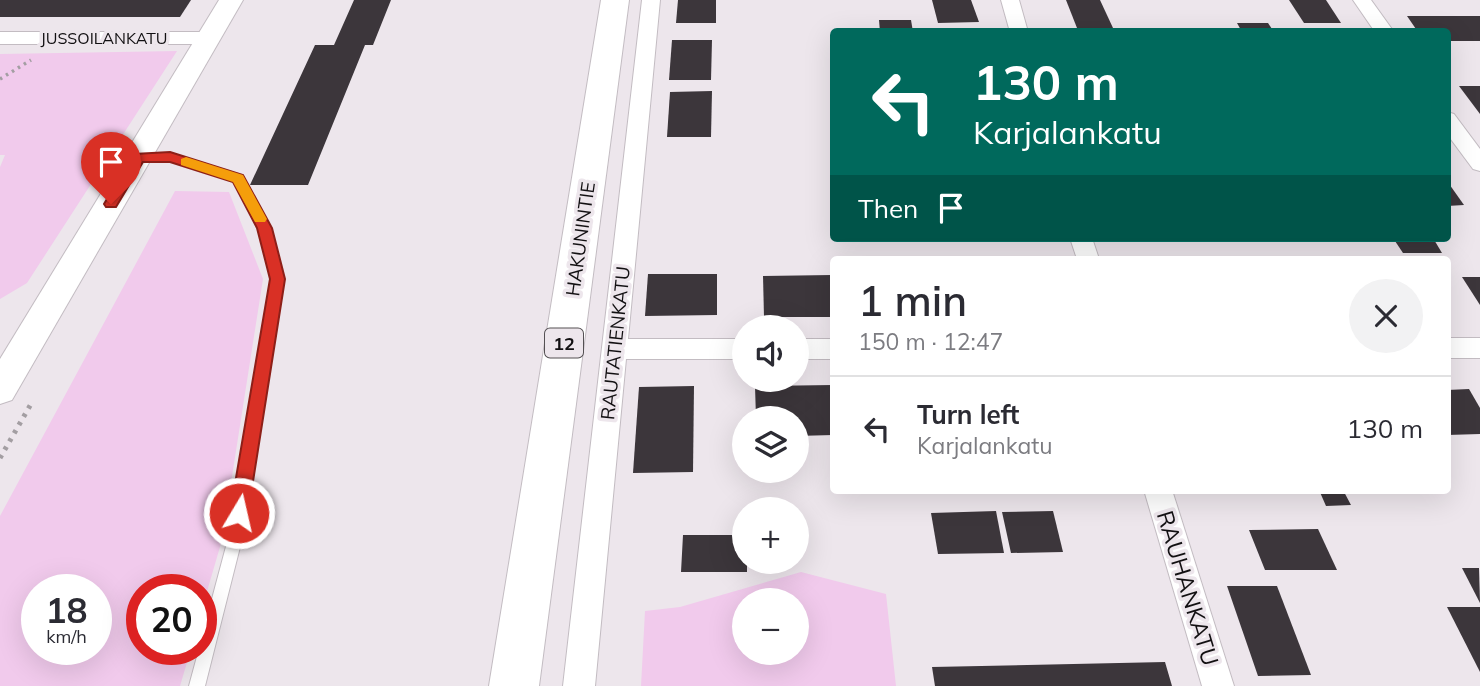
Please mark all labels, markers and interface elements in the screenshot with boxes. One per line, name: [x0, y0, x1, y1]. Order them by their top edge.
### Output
street label: JUSSOILANKATU: [40, 28, 168, 48]
text: 130 m: [973, 51, 1119, 112]
icon: left: [858, 56, 949, 147]
text: Karjalankatu: [973, 112, 1162, 152]
pin: [81, 132, 141, 204]
icon: arrive: [92, 143, 130, 181]
street label: HAKUNINTIE: [560, 180, 600, 298]
icon: arrive: [932, 189, 970, 227]
text: Then: [858, 192, 918, 225]
street label: RAUTATIENKATU: [595, 265, 635, 421]
text: 1 min: [858, 274, 967, 327]
button: close: [1349, 279, 1423, 353]
map controls: [732, 315, 809, 665]
button: sound: [732, 315, 809, 392]
text: 150 m · 12:47: [858, 327, 1003, 356]
road number: 12: [545, 328, 583, 358]
text: Turn left: [917, 398, 1019, 431]
button: layers: [732, 406, 809, 483]
icon: left: [858, 410, 896, 448]
text: 130 m: [1347, 412, 1423, 445]
text: Karjalankatu: [917, 431, 1053, 460]
position arrow: [202, 476, 276, 550]
button: +: [732, 497, 809, 574]
street label: RAUHANKATU: [1151, 507, 1225, 669]
speed limit sign: 20: [126, 574, 217, 665]
text: 18: [45, 588, 88, 632]
button: −: [732, 588, 809, 665]
text: km/h: [46, 625, 87, 648]

